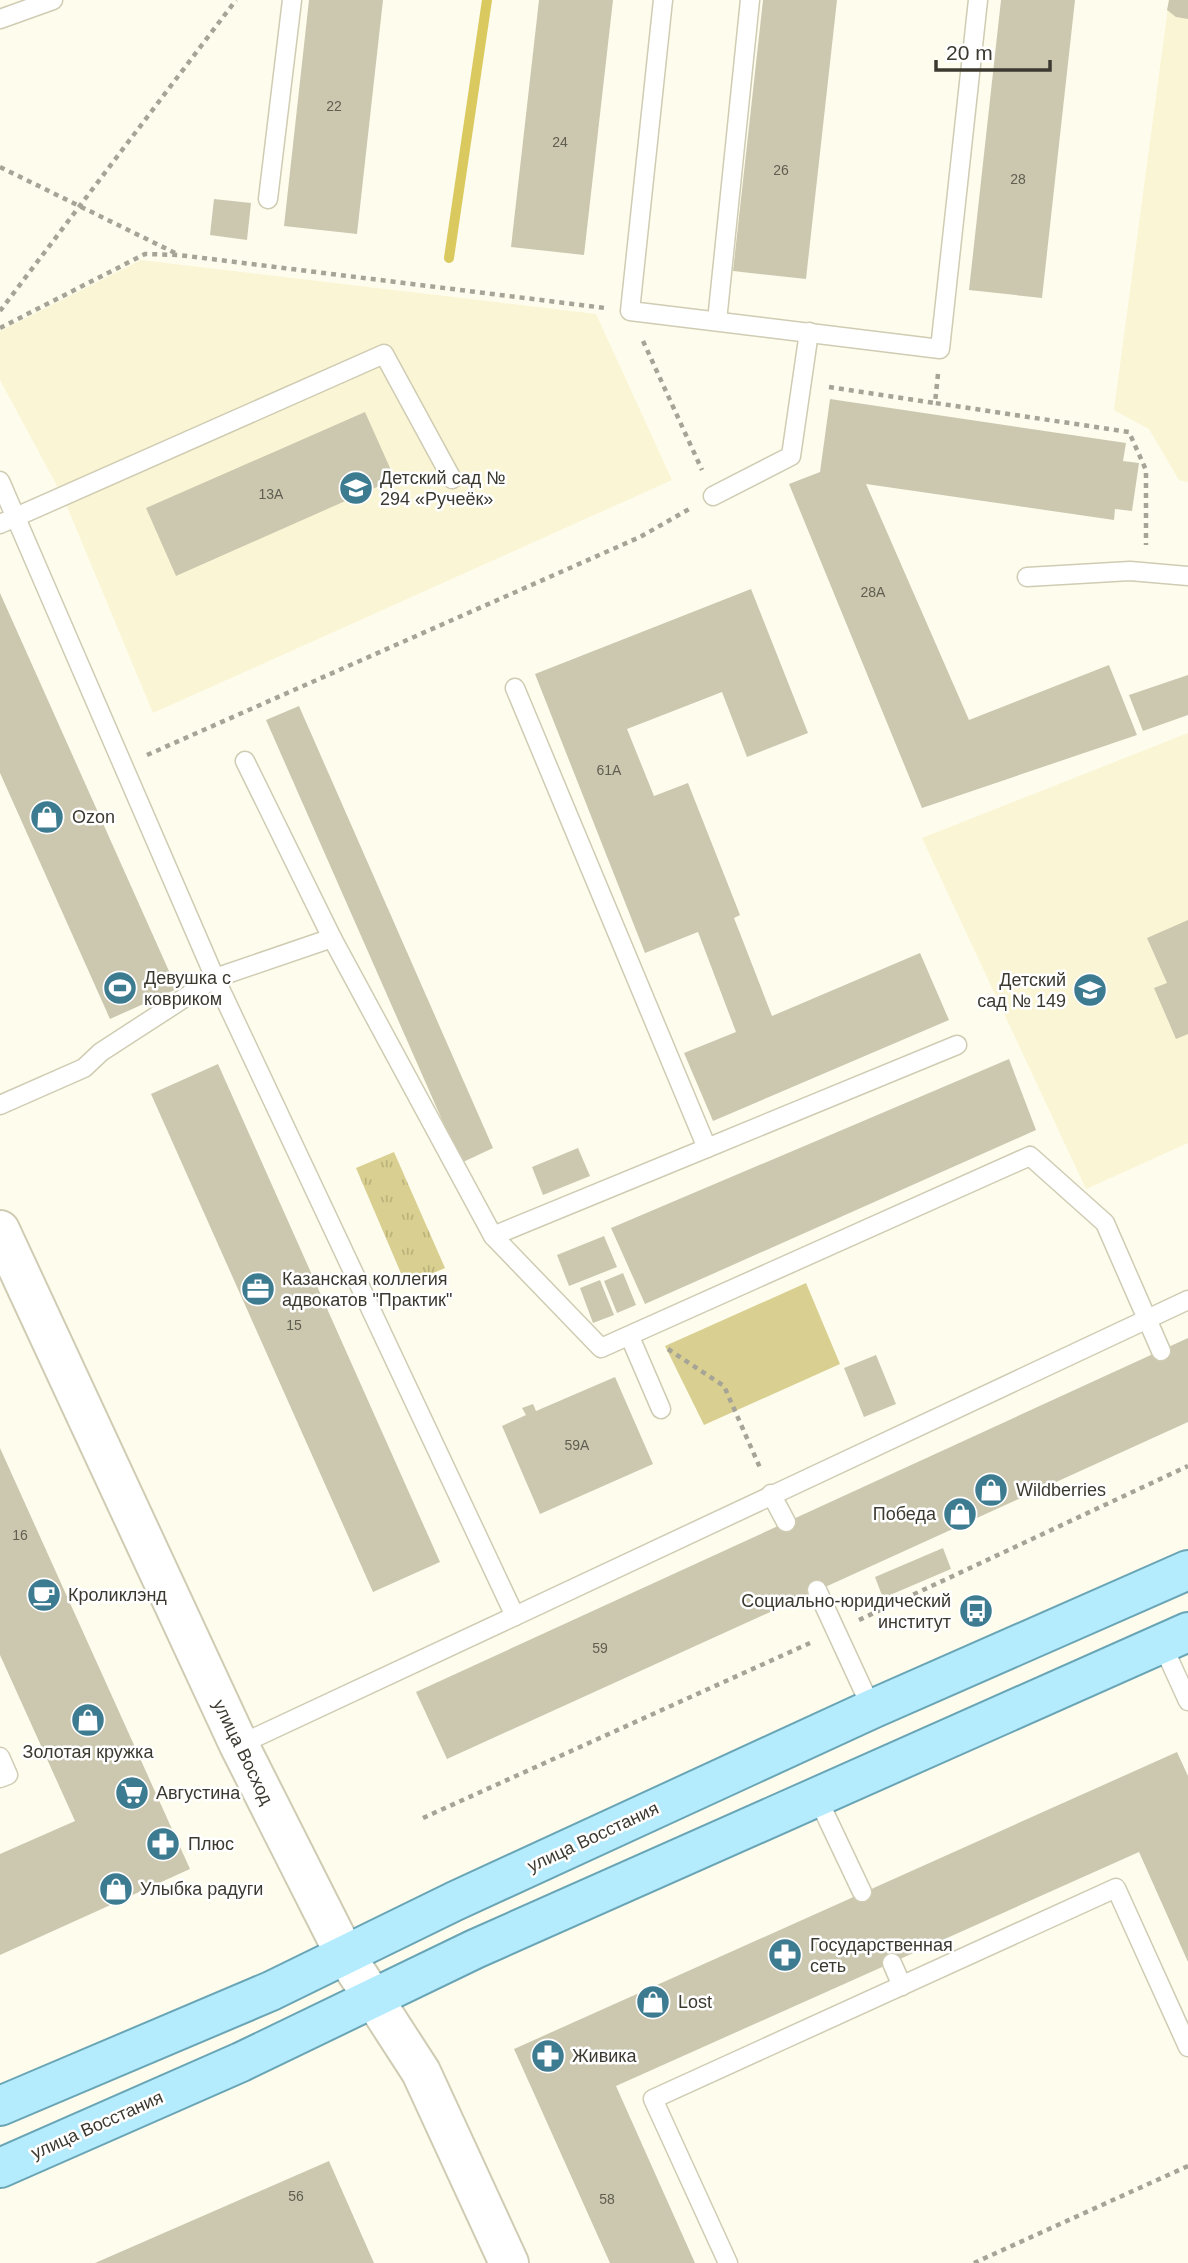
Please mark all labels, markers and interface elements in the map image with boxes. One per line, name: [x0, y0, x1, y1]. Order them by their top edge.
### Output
scale bar: [936, 28, 1050, 72]
text: 20 m: [946, 41, 993, 64]
house number: 22: [326, 98, 342, 114]
house number: 24: [552, 134, 568, 150]
house number: 26: [773, 162, 789, 178]
house number: 28: [1010, 171, 1026, 187]
place label: Детский сад № 294 «Ручеёк»: [380, 468, 505, 509]
school or university icon: Детский сад № 294 «Ручеёк»: [337, 469, 375, 507]
house number: 13А: [259, 486, 284, 502]
house number: 28А: [861, 584, 886, 600]
house number: 61А: [597, 762, 622, 778]
shop icon: Ozon: [28, 798, 66, 836]
place label: Ozon: [72, 807, 115, 827]
place label: Девушка с ковриком: [144, 968, 231, 1009]
sports icon: Девушка с ковриком: [101, 969, 139, 1007]
place label: Детский сад № 149: [977, 970, 1066, 1011]
school or university icon: Детский сад № 149: [1071, 971, 1109, 1009]
place label: Казанская коллегия адвокатов "Практик": [282, 1269, 452, 1310]
office icon: Казанская коллегия адвокатов "Практик": [239, 1270, 277, 1308]
house number: 15: [286, 1317, 302, 1333]
house number: 59А: [565, 1437, 590, 1453]
shop icon: Wildberries: [972, 1471, 1010, 1509]
place label: Wildberries: [1016, 1480, 1106, 1500]
shop icon: Победа: [941, 1495, 979, 1533]
place label: Победа: [873, 1504, 937, 1524]
house number: 16: [12, 1527, 28, 1543]
cafe icon: Кроликлэнд: [25, 1576, 63, 1614]
place label: Кроликлэнд: [68, 1585, 167, 1605]
place label: Социально-юридический институт: [741, 1591, 951, 1632]
bus stop icon: Социально-юридический институт: [957, 1592, 995, 1630]
house number: 59: [592, 1640, 608, 1656]
street label: улица Восход: [209, 1696, 277, 1808]
shop icon: Золотая кружка: [69, 1701, 107, 1739]
place label: Золотая кружка: [23, 1742, 154, 1762]
supermarket icon: Августина: [113, 1774, 151, 1812]
place label: Августина: [156, 1783, 241, 1803]
street label: улица Восстания: [524, 1798, 662, 1876]
pharmacy icon: Плюс: [144, 1825, 182, 1863]
place label: Плюс: [188, 1834, 234, 1854]
shop icon: Улыбка радуги: [97, 1870, 135, 1908]
place label: Улыбка радуги: [140, 1879, 263, 1899]
place label: Государственная сеть: [810, 1935, 953, 1976]
pharmacy icon: Государственная сеть: [766, 1936, 804, 1974]
shop icon: Lost: [634, 1983, 672, 2021]
place label: Lost: [678, 1992, 712, 2012]
pharmacy icon: Живика: [529, 2037, 567, 2075]
place label: Живика: [572, 2046, 638, 2066]
street label: улица Восстания: [28, 2087, 166, 2163]
house number: 56: [288, 2188, 304, 2204]
house number: 58: [599, 2191, 615, 2207]

